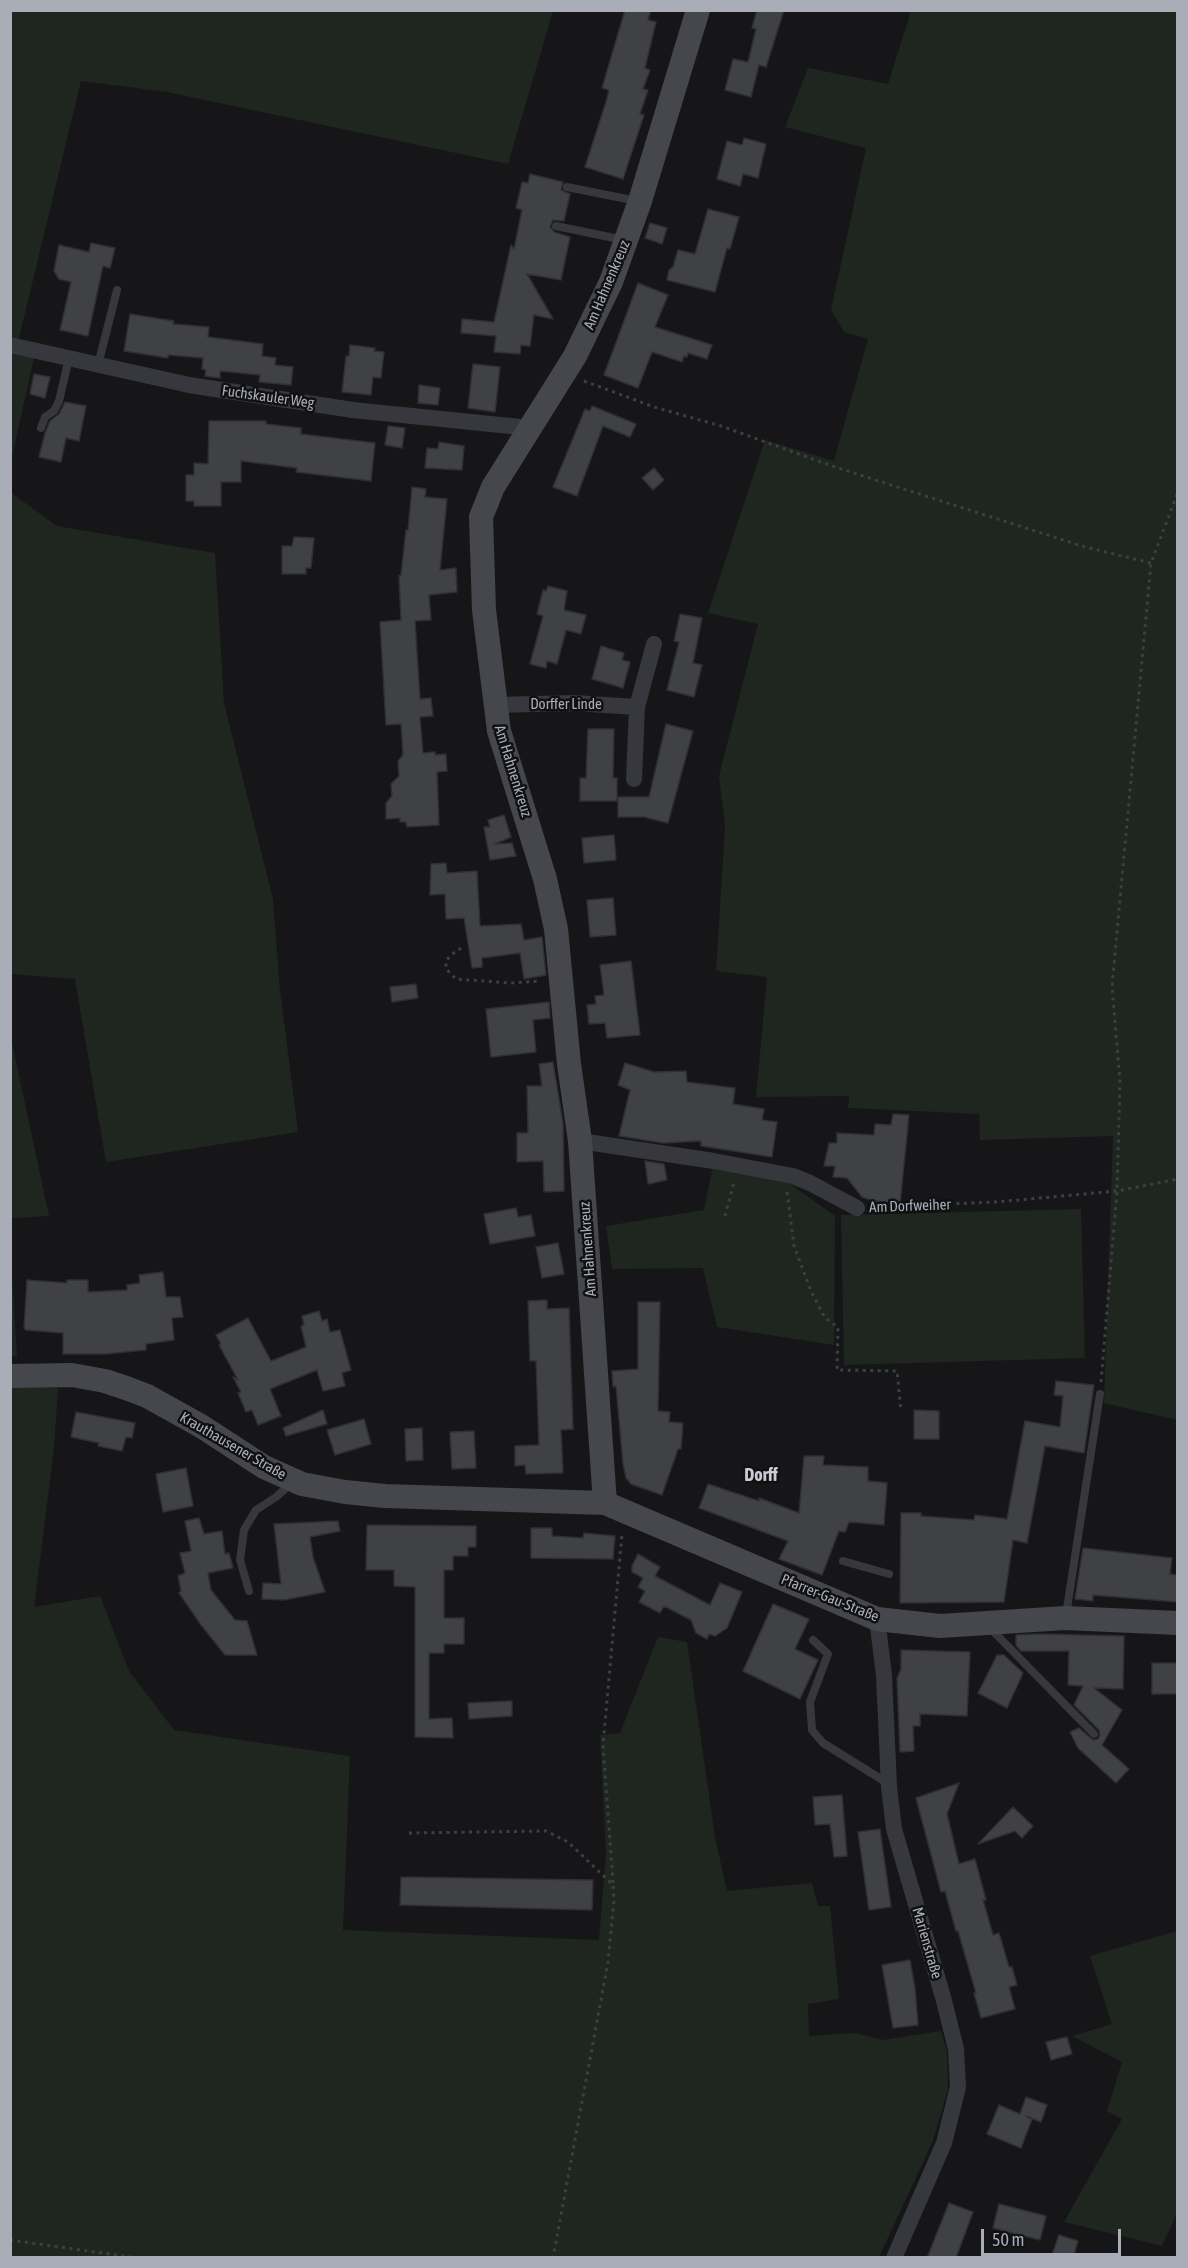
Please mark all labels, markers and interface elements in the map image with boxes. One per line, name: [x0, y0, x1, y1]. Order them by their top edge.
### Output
street label: Am Hahnenkreuz: [580, 238, 634, 332]
street label: Fuchskauler Weg: [221, 382, 315, 412]
street label: Dorffer Linde: [530, 695, 602, 713]
street label: Am Hahnenkreuz: [491, 723, 535, 819]
street label: Am Dorfweiher: [869, 1196, 951, 1216]
street label: Am Hahnenkreuz: [576, 1201, 600, 1297]
street label: Krauthausener Straße: [177, 1408, 289, 1484]
district label: Dorff: [744, 1464, 778, 1486]
street label: Pfarrer-Gau-Straße: [779, 1570, 881, 1626]
street label: Marienstraße: [908, 1905, 946, 1981]
scale bar: [984, 2217, 1124, 2255]
text: 50 m: [992, 2229, 1024, 2250]

